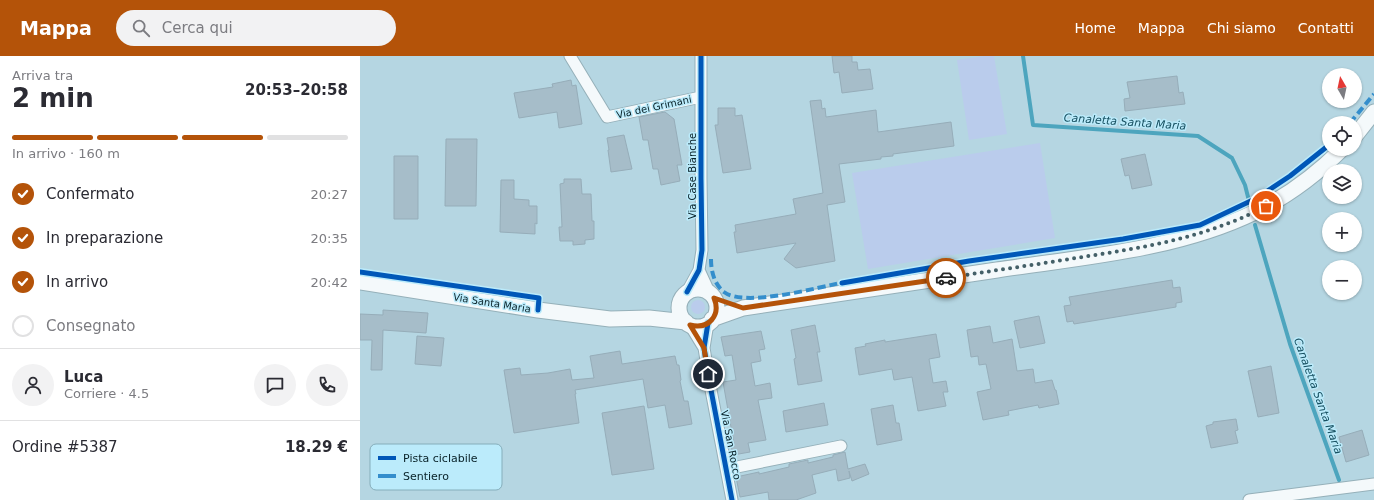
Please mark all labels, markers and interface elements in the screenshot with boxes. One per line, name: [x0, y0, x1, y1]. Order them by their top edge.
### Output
search box: [116, 10, 396, 46]
text: Mappa: [20, 17, 92, 39]
icon: search: [130, 17, 152, 39]
text: Cerca qui: [162, 19, 233, 37]
text: Home: [1075, 20, 1116, 36]
text: Mappa: [1138, 20, 1185, 36]
text: Chi siamo: [1207, 20, 1276, 36]
text: Contatti: [1298, 20, 1354, 36]
text: Arriva tra: [12, 68, 73, 83]
north arrow: [1322, 68, 1362, 108]
map controls: [1322, 68, 1362, 300]
text: 20:53–20:58: [245, 81, 348, 99]
text: 2 min: [12, 83, 94, 113]
street label: Via dei Grimani: [615, 94, 693, 120]
water label: Canaletta Santa Maria: [1063, 111, 1187, 133]
button: locate: [1322, 116, 1362, 156]
street label: Via Case Bianche: [687, 133, 698, 219]
text: In arrivo · 160 m: [12, 146, 120, 161]
button: layers: [1322, 164, 1362, 204]
icon: check: [12, 183, 34, 205]
text: Confermato: [46, 185, 134, 203]
text: 20:27: [311, 187, 348, 202]
pin: [1249, 189, 1283, 223]
icon: bag: [1255, 195, 1277, 217]
button: +: [1322, 212, 1362, 252]
icon: check: [12, 227, 34, 249]
text: In preparazione: [46, 229, 163, 247]
text: 20:35: [311, 231, 348, 246]
courier: [926, 258, 966, 298]
button: −: [1322, 260, 1362, 300]
icon: car: [935, 267, 957, 289]
icon: check: [12, 271, 34, 293]
text: In arrivo: [46, 273, 108, 291]
text: 20:42: [311, 275, 348, 290]
street label: Via Santa Maria: [452, 291, 532, 315]
text: Consegnato: [46, 317, 135, 335]
water label: Canaletta Santa Maria: [1291, 336, 1345, 456]
pin: [691, 357, 725, 391]
icon: home: [697, 363, 719, 385]
button: person: [12, 364, 54, 406]
button: chat: [254, 364, 296, 406]
button: phone: [306, 364, 348, 406]
text: Luca: [64, 368, 103, 386]
text: Corriere · 4.5: [64, 386, 149, 401]
street label: Via San Rocco: [719, 409, 743, 481]
text: Ordine #5387: [12, 438, 118, 456]
text: 18.29 €: [285, 438, 348, 456]
legend: [370, 444, 502, 490]
text: Pista ciclabile: [403, 452, 478, 465]
text: Sentiero: [403, 470, 449, 483]

